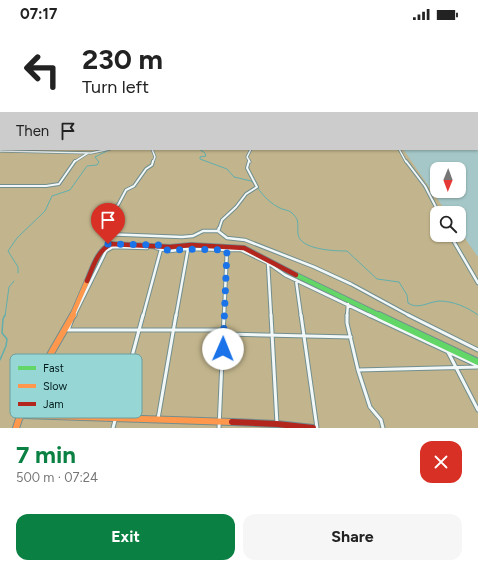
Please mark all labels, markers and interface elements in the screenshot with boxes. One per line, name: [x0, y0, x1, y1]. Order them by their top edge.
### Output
text: 07:17: [20, 5, 57, 23]
text: 230 m: [82, 42, 163, 76]
icon: left: [16, 44, 68, 96]
text: Turn left: [82, 76, 149, 98]
icon: arrive: [57, 120, 79, 142]
text: Then: [16, 122, 49, 140]
north arrow: [430, 162, 466, 198]
map controls: [430, 162, 466, 242]
pin: [91, 203, 125, 244]
button: search: [430, 206, 466, 242]
icon: arrive: [97, 209, 119, 231]
position arrow: [202, 328, 244, 370]
legend: [10, 354, 142, 418]
text: Fast: [43, 362, 64, 375]
text: Slow: [43, 380, 67, 393]
text: Jam: [43, 398, 64, 411]
text: 7 min: [16, 440, 76, 469]
button: close: [420, 441, 462, 483]
text: 500 m · 07:24: [16, 470, 98, 485]
button: Exit: [16, 514, 235, 560]
button: Share: [243, 514, 462, 560]

